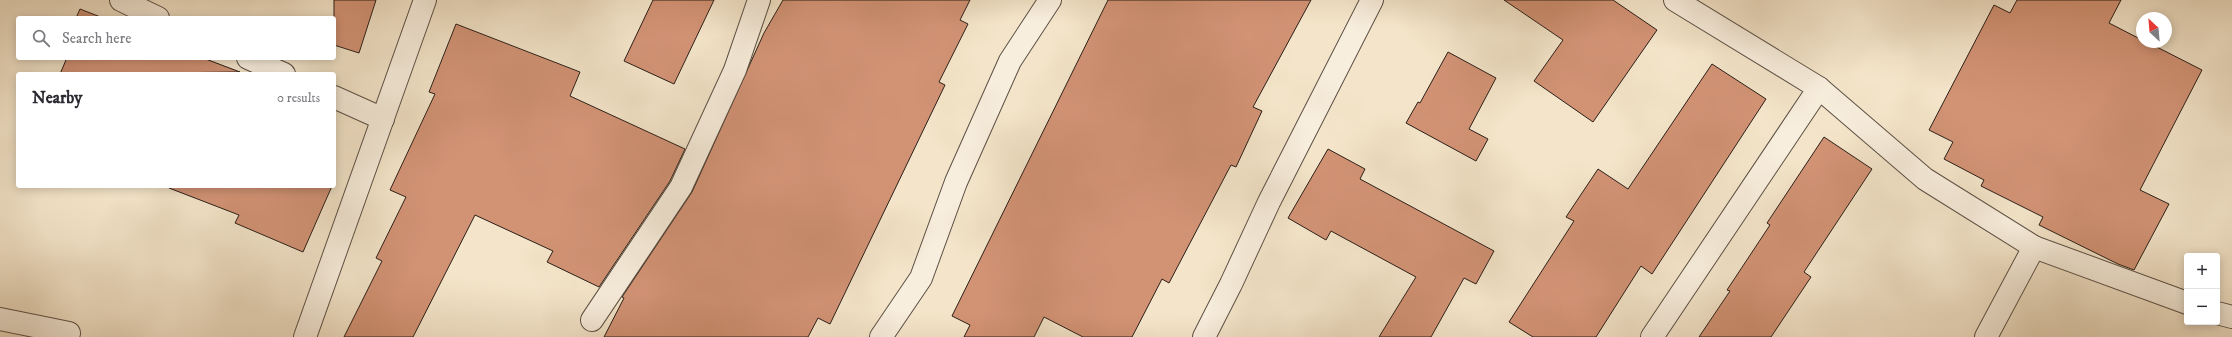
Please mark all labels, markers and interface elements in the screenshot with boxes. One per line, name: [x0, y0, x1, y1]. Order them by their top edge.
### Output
north arrow: [2136, 12, 2172, 48]
search box: [16, 16, 336, 60]
icon: search: [30, 27, 52, 49]
text: Search here: [62, 29, 131, 48]
text: Nearby: [32, 87, 82, 109]
text: 0 results: [277, 90, 320, 106]
map controls: [2184, 253, 2220, 325]
button: +: [2184, 253, 2220, 289]
button: −: [2184, 289, 2220, 325]

